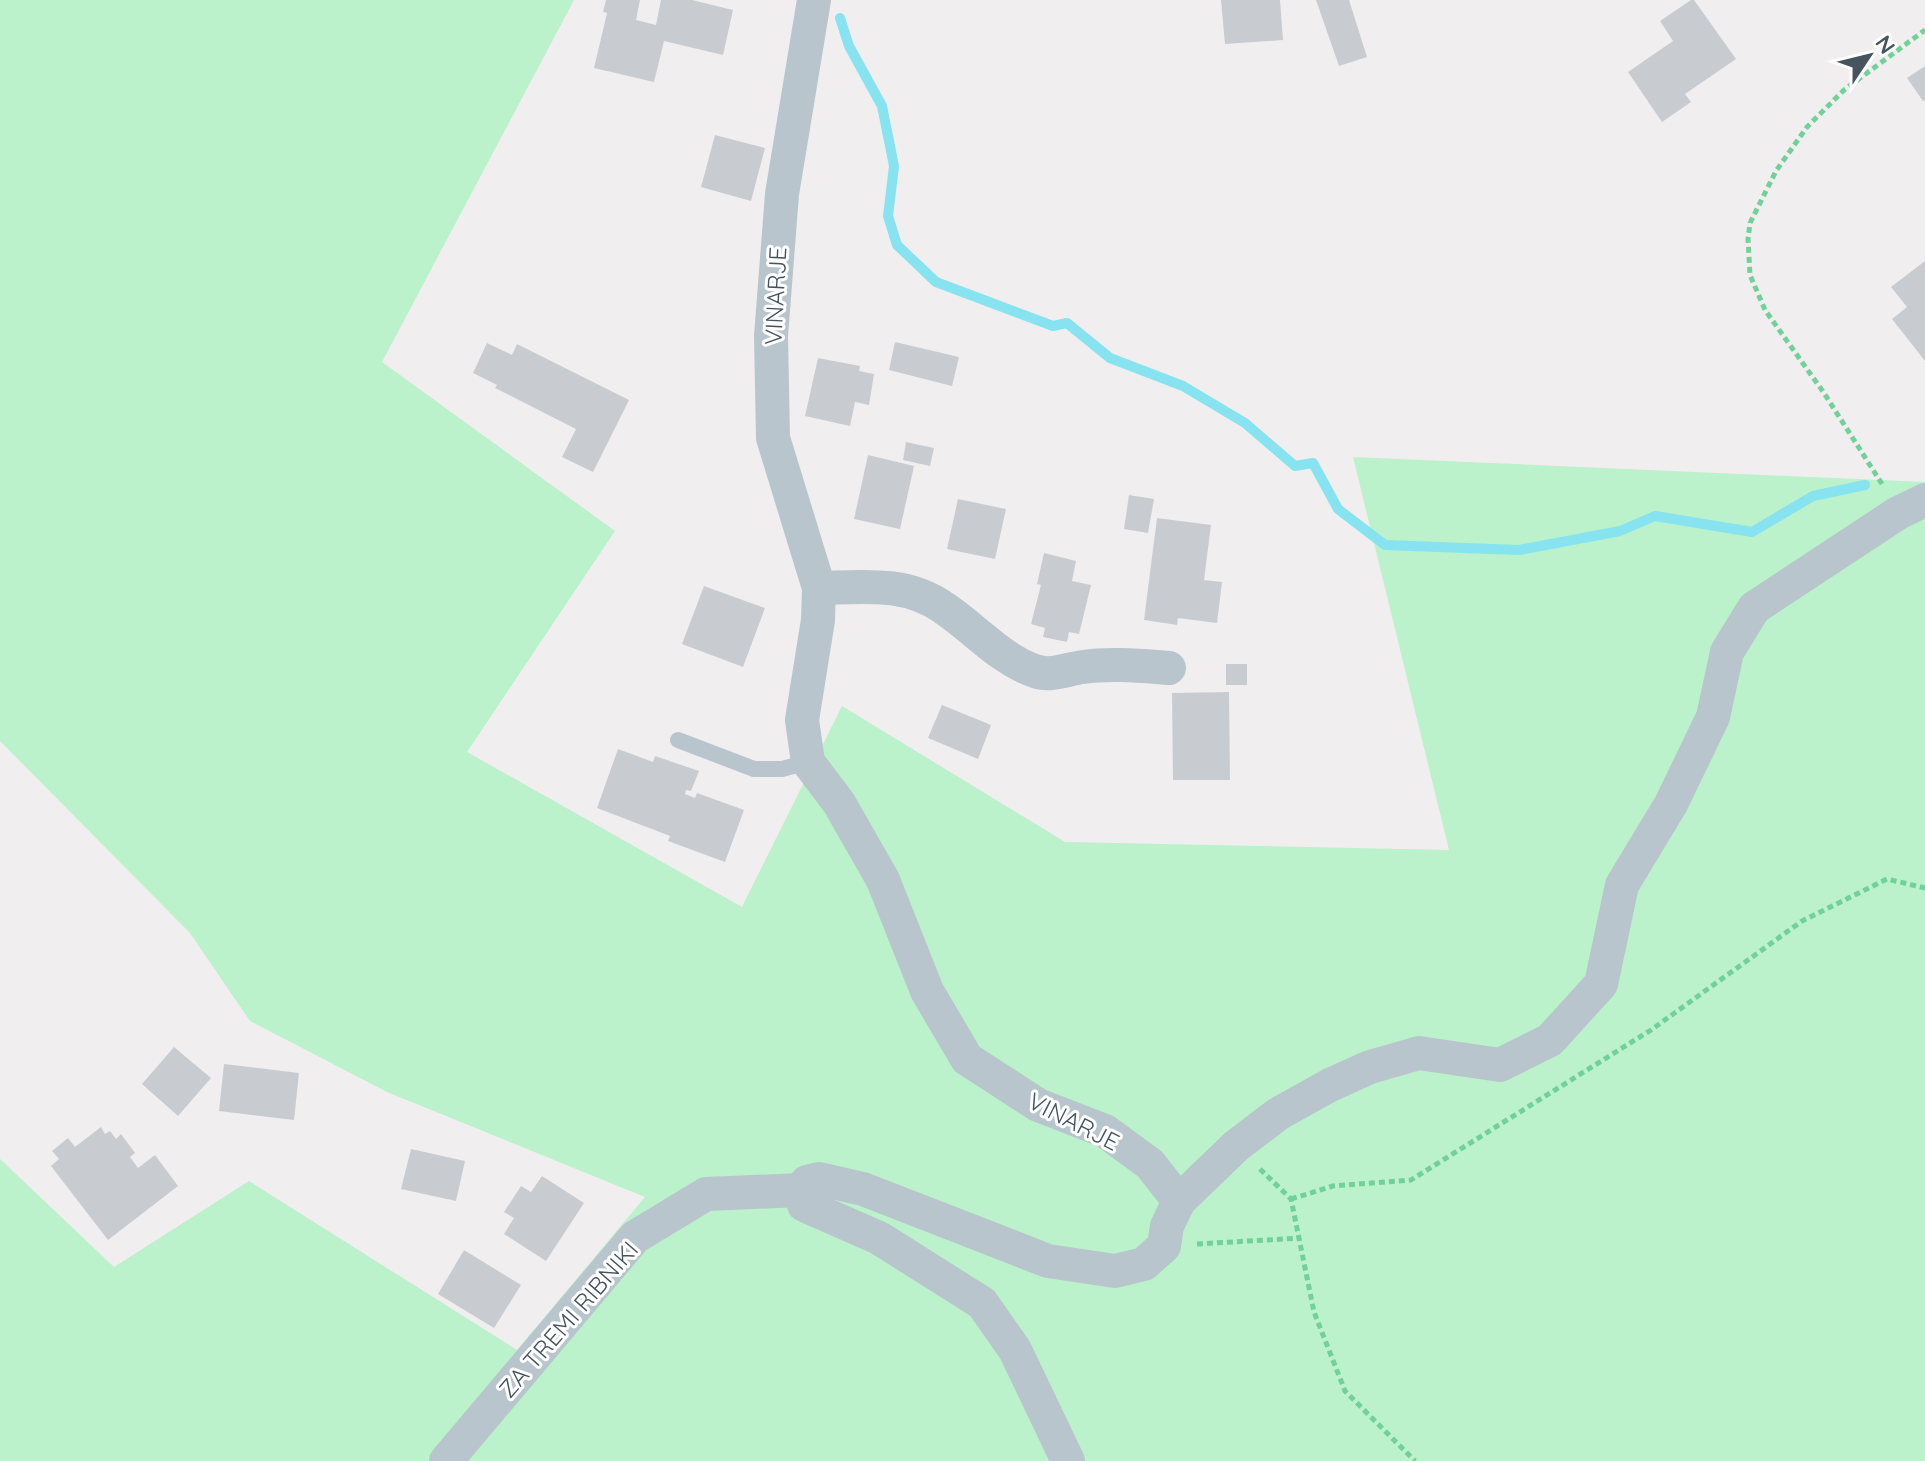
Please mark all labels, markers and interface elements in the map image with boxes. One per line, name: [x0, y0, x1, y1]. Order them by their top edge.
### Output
north arrow: [1829, 16, 1909, 96]
text: N: [1869, 30, 1901, 59]
street label: VINARJE: [757, 246, 793, 346]
street label: VINARJE: [1023, 1085, 1125, 1157]
street label: ZA TREMI RIBNIKI: [492, 1235, 644, 1403]

